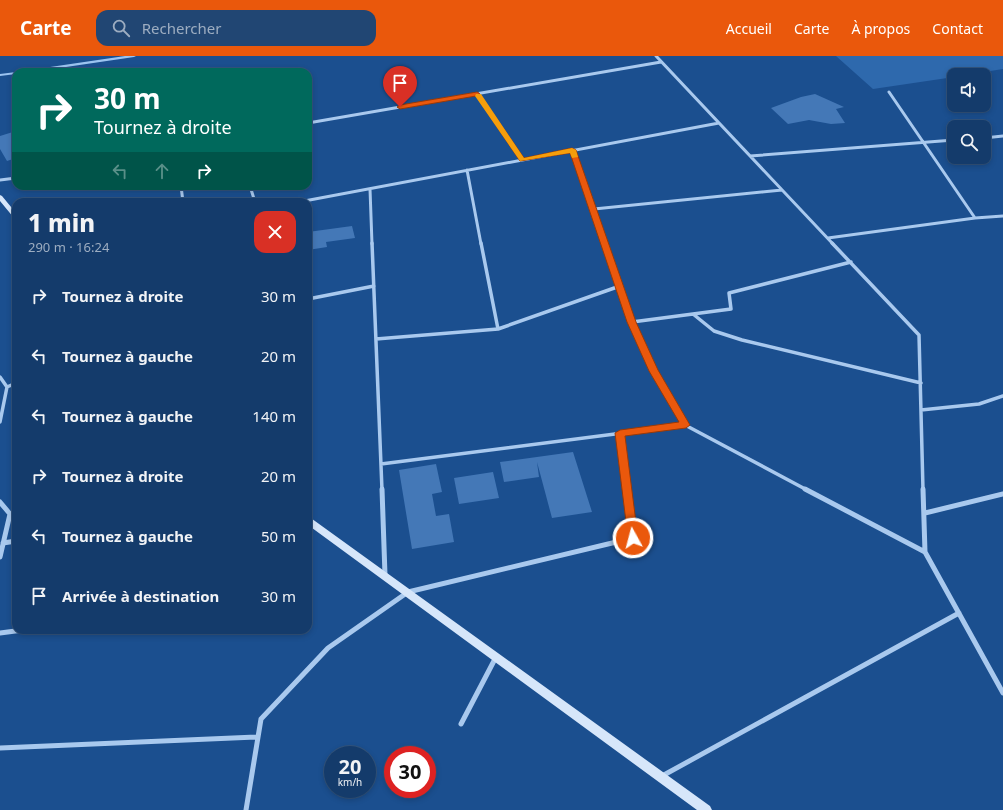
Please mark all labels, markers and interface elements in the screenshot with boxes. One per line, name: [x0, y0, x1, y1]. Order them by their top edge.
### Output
search box: [96, 10, 376, 46]
text: Carte: [20, 15, 72, 41]
icon: search: [110, 17, 132, 39]
text: Rechercher: [142, 18, 221, 38]
text: Accueil: [726, 19, 772, 38]
text: Carte: [794, 19, 829, 38]
text: À propos: [851, 19, 910, 38]
text: Contact: [932, 19, 983, 38]
pin: [383, 66, 417, 107]
map controls: [947, 68, 991, 164]
button: sound: [947, 68, 991, 112]
icon: arrive: [389, 72, 411, 94]
text: 30 m: [94, 79, 161, 117]
icon: right: [28, 84, 80, 136]
text: Tournez à droite: [94, 115, 232, 139]
button: search: [947, 120, 991, 164]
icon: left: [109, 160, 131, 182]
icon: ahead: [151, 160, 173, 182]
icon: right: [193, 160, 215, 182]
text: 1 min: [28, 206, 95, 239]
button: close: [254, 211, 296, 253]
text: 290 m · 16:24: [28, 238, 109, 256]
icon: right: [28, 285, 50, 307]
text: Tournez à droite: [62, 286, 183, 306]
text: 30 m: [261, 286, 296, 306]
icon: left: [28, 345, 50, 367]
text: Tournez à gauche: [62, 346, 193, 366]
text: 20 m: [261, 346, 296, 366]
icon: left: [28, 405, 50, 427]
text: Tournez à gauche: [62, 406, 193, 426]
text: 140 m: [252, 406, 296, 426]
icon: right: [28, 465, 50, 487]
text: Tournez à droite: [62, 466, 183, 486]
text: 20 m: [261, 466, 296, 486]
position arrow: [612, 517, 654, 559]
icon: left: [28, 525, 50, 547]
text: Tournez à gauche: [62, 526, 193, 546]
text: 50 m: [261, 526, 296, 546]
icon: arrive: [28, 585, 50, 607]
text: Arrivée à destination: [62, 586, 219, 606]
text: 30 m: [261, 586, 296, 606]
speed limit sign: 30: [384, 746, 436, 798]
text: 20: [339, 753, 361, 780]
text: km/h: [338, 775, 362, 789]

